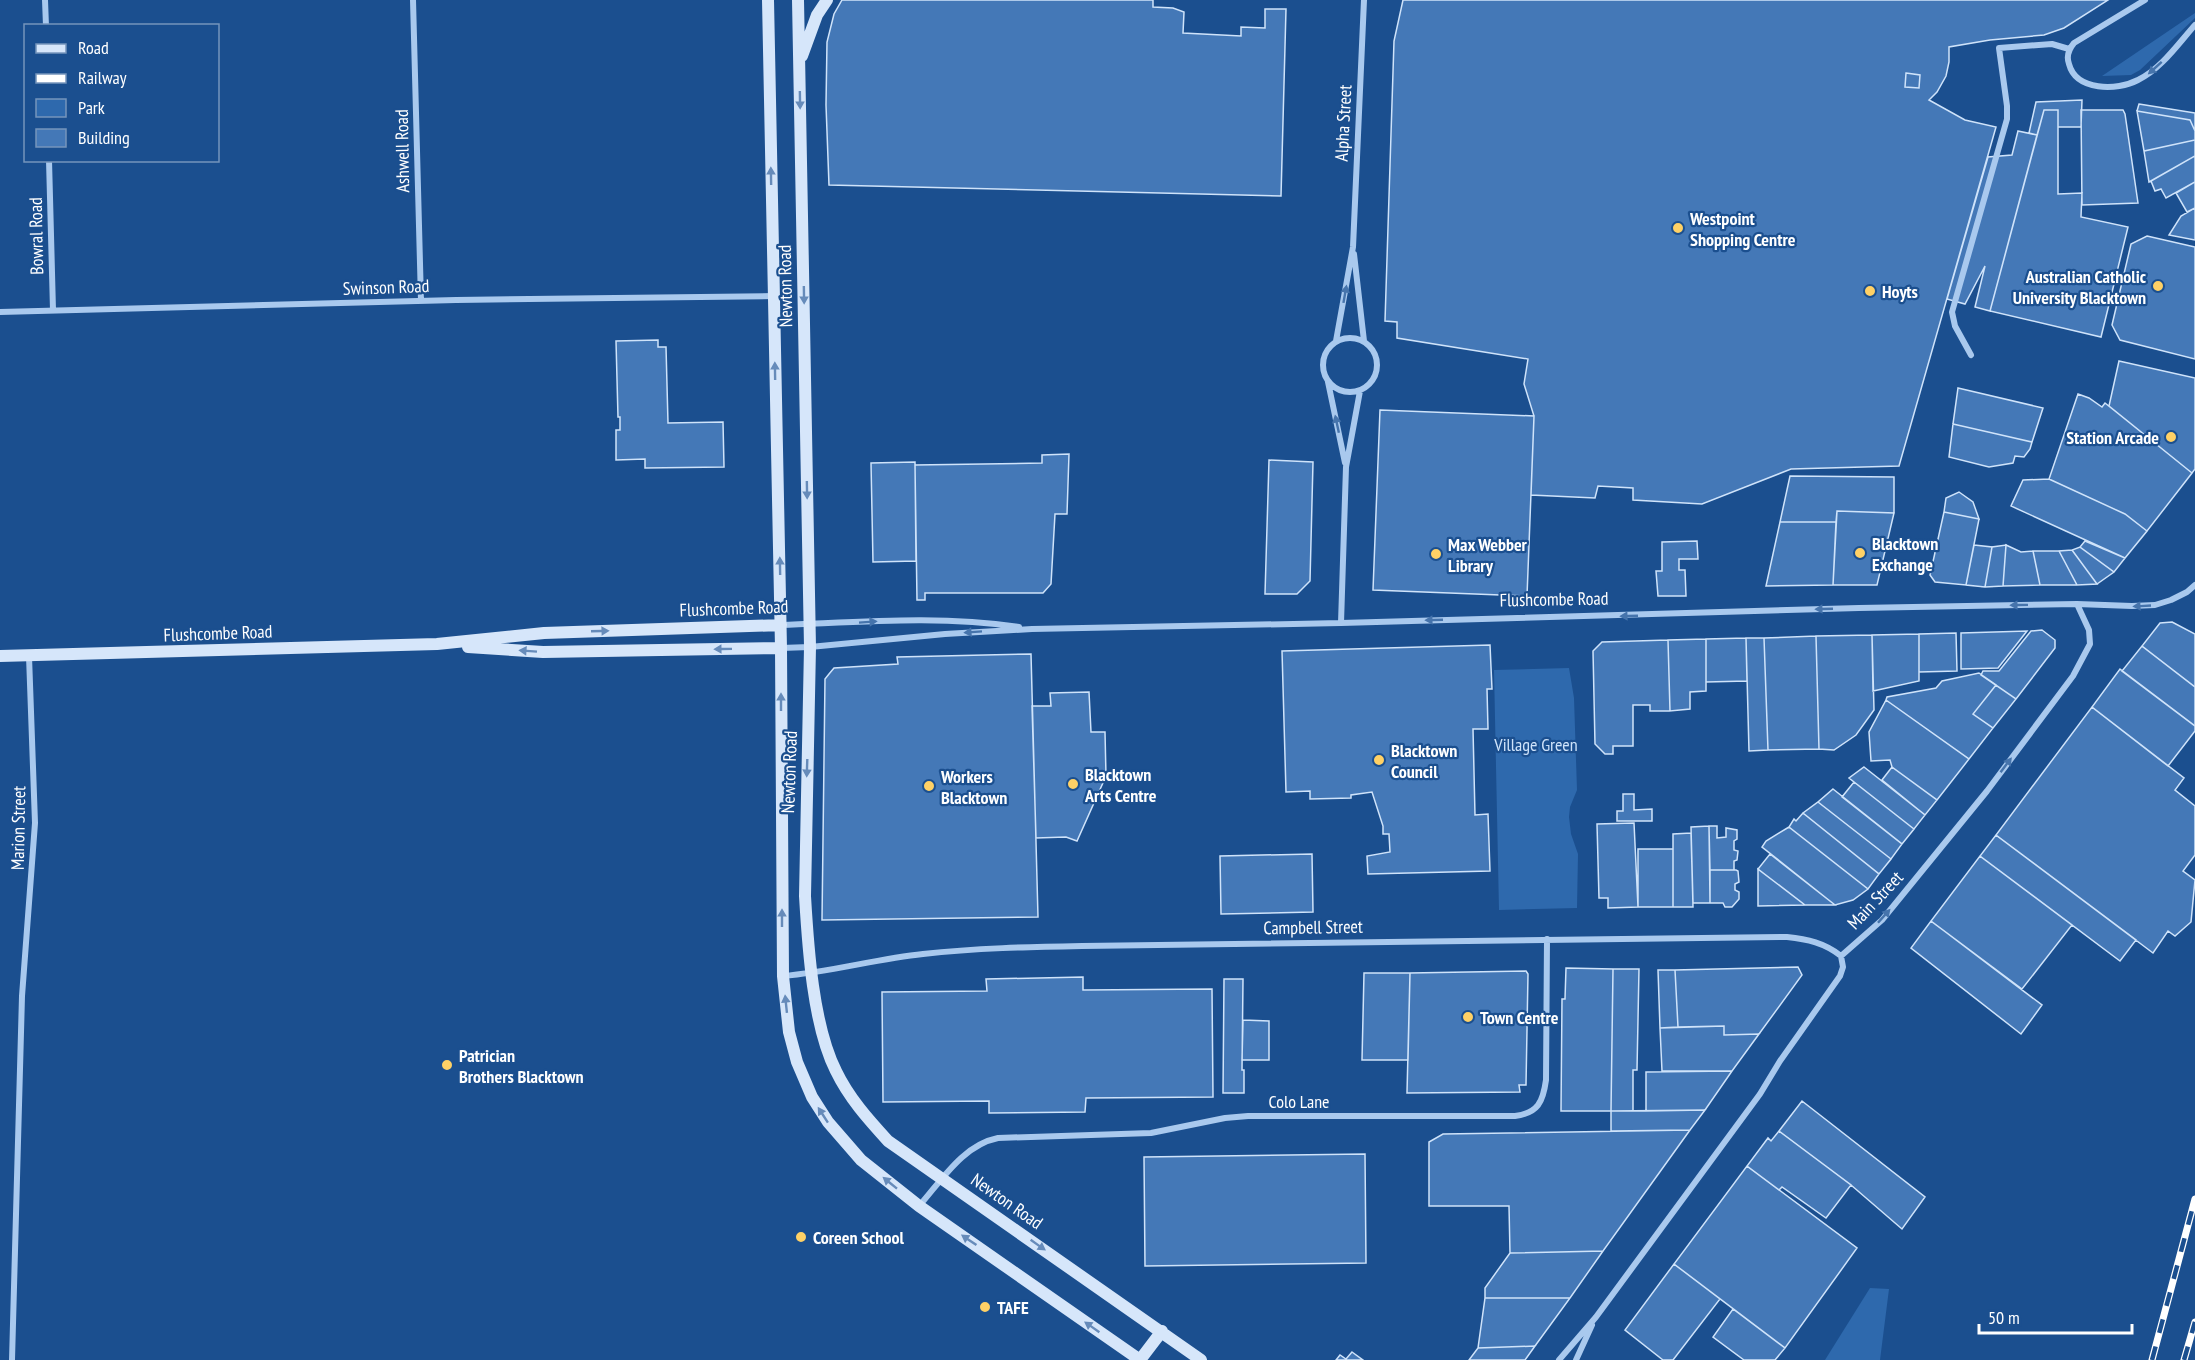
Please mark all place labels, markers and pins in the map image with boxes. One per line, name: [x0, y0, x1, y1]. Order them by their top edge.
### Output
place label: Westpoint Shopping Centre: [1689, 207, 1796, 251]
marker: Westpoint Shopping Centre: [1671, 221, 1685, 235]
place label: Australian Catholic University Blacktown: [2013, 265, 2147, 309]
marker: Australian Catholic University Blacktown: [2151, 279, 2165, 293]
place label: Hoyts: [1882, 280, 1918, 303]
marker: Hoyts: [1863, 284, 1877, 298]
place label: Station Arcade: [2066, 426, 2159, 449]
marker: Station Arcade: [2164, 430, 2178, 444]
place label: Blacktown Exchange: [1872, 532, 1938, 576]
place label: Max Webber Library: [1448, 533, 1528, 577]
marker: Blacktown Exchange: [1853, 546, 1867, 560]
marker: Max Webber Library: [1429, 547, 1443, 561]
place label: Blacktown Council: [1391, 739, 1457, 783]
marker: Blacktown Council: [1372, 753, 1386, 767]
place label: Blacktown Arts Centre: [1084, 763, 1157, 807]
place label: Workers Blacktown: [940, 765, 1007, 809]
marker: Blacktown Arts Centre: [1066, 777, 1080, 791]
marker: Workers Blacktown: [922, 779, 936, 793]
place label: Town Centre: [1480, 1006, 1559, 1029]
marker: Town Centre: [1461, 1010, 1475, 1024]
place label: Patrician Brothers Blacktown: [459, 1044, 584, 1088]
marker: Patrician Brothers Blacktown: [440, 1058, 454, 1072]
place label: Coreen School: [813, 1226, 904, 1249]
marker: Coreen School: [794, 1230, 808, 1244]
place label: TAFE: [997, 1296, 1029, 1319]
marker: TAFE: [978, 1300, 992, 1314]

